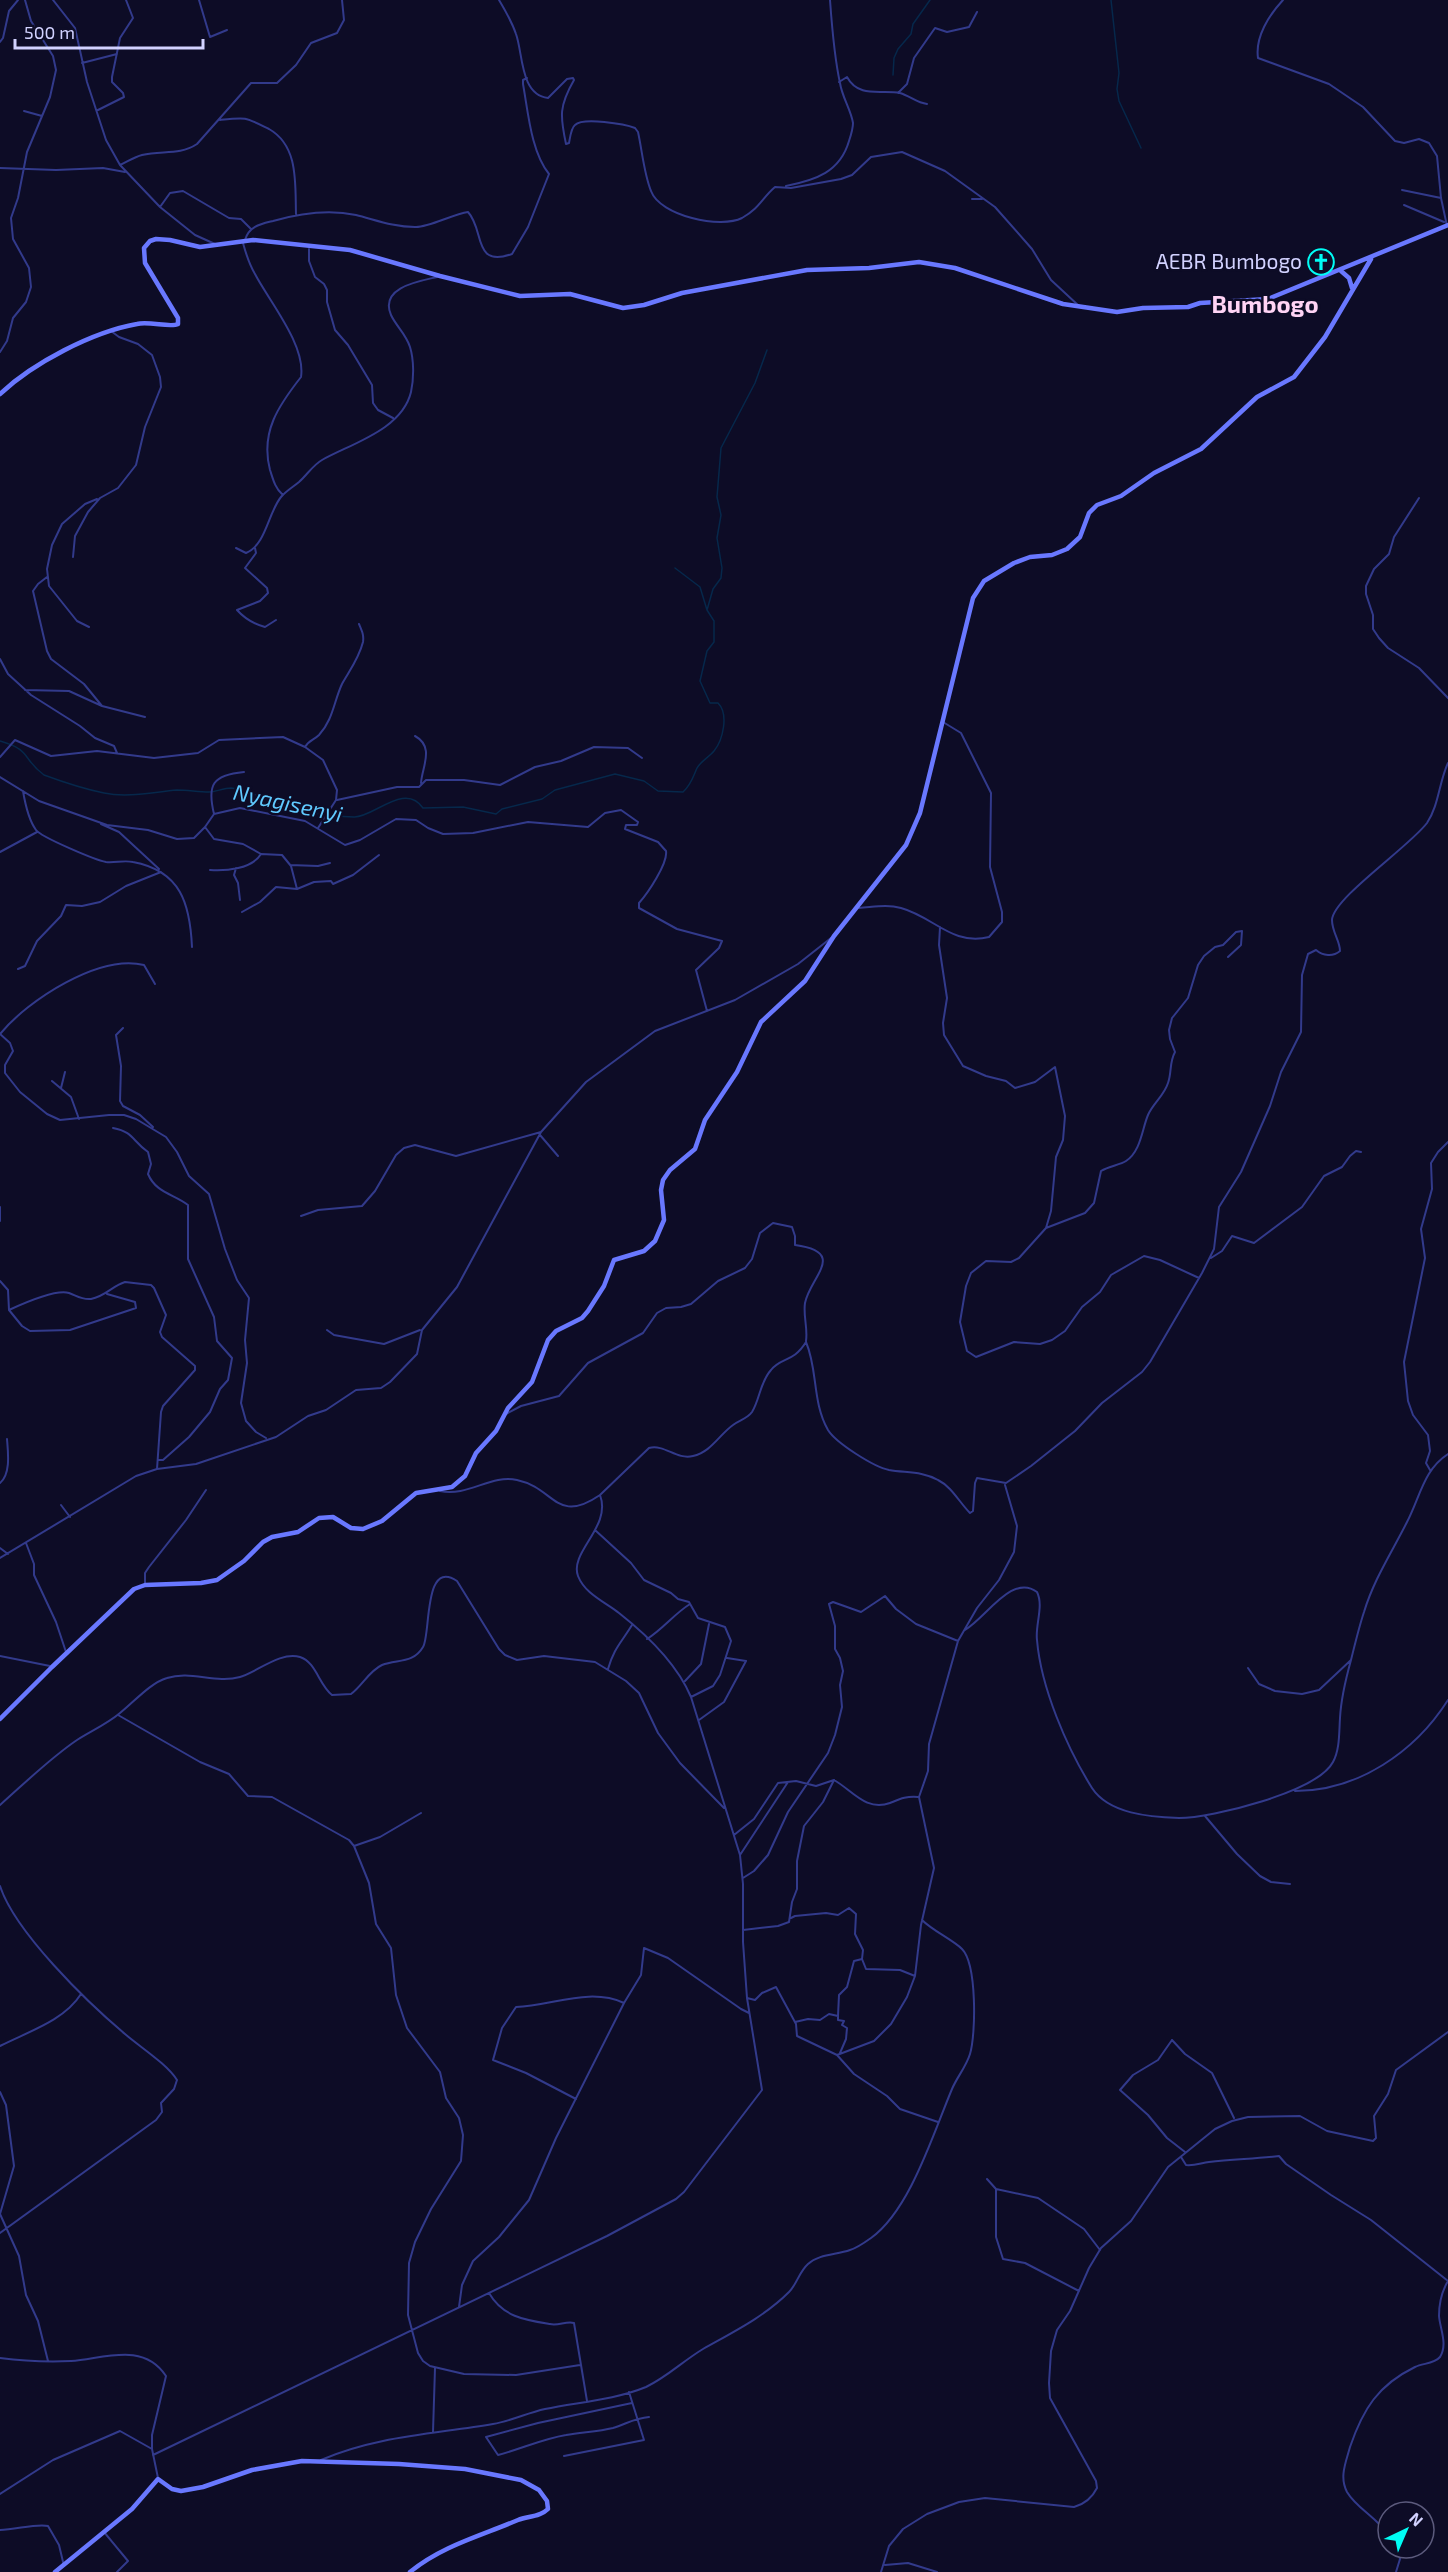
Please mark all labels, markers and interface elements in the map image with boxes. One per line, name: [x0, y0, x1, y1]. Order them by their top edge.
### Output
scale bar: [15, 12, 202, 50]
text: 500 m: [24, 21, 75, 43]
church icon: AEBR Bumbogo: [1306, 247, 1336, 277]
place label: AEBR Bumbogo: [1156, 248, 1302, 273]
district label: Bumbogo: [1211, 289, 1319, 318]
water label: Nyagisenyi: [231, 778, 345, 827]
north arrow: [1376, 2500, 1436, 2560]
text: N: [1406, 2508, 1428, 2530]

